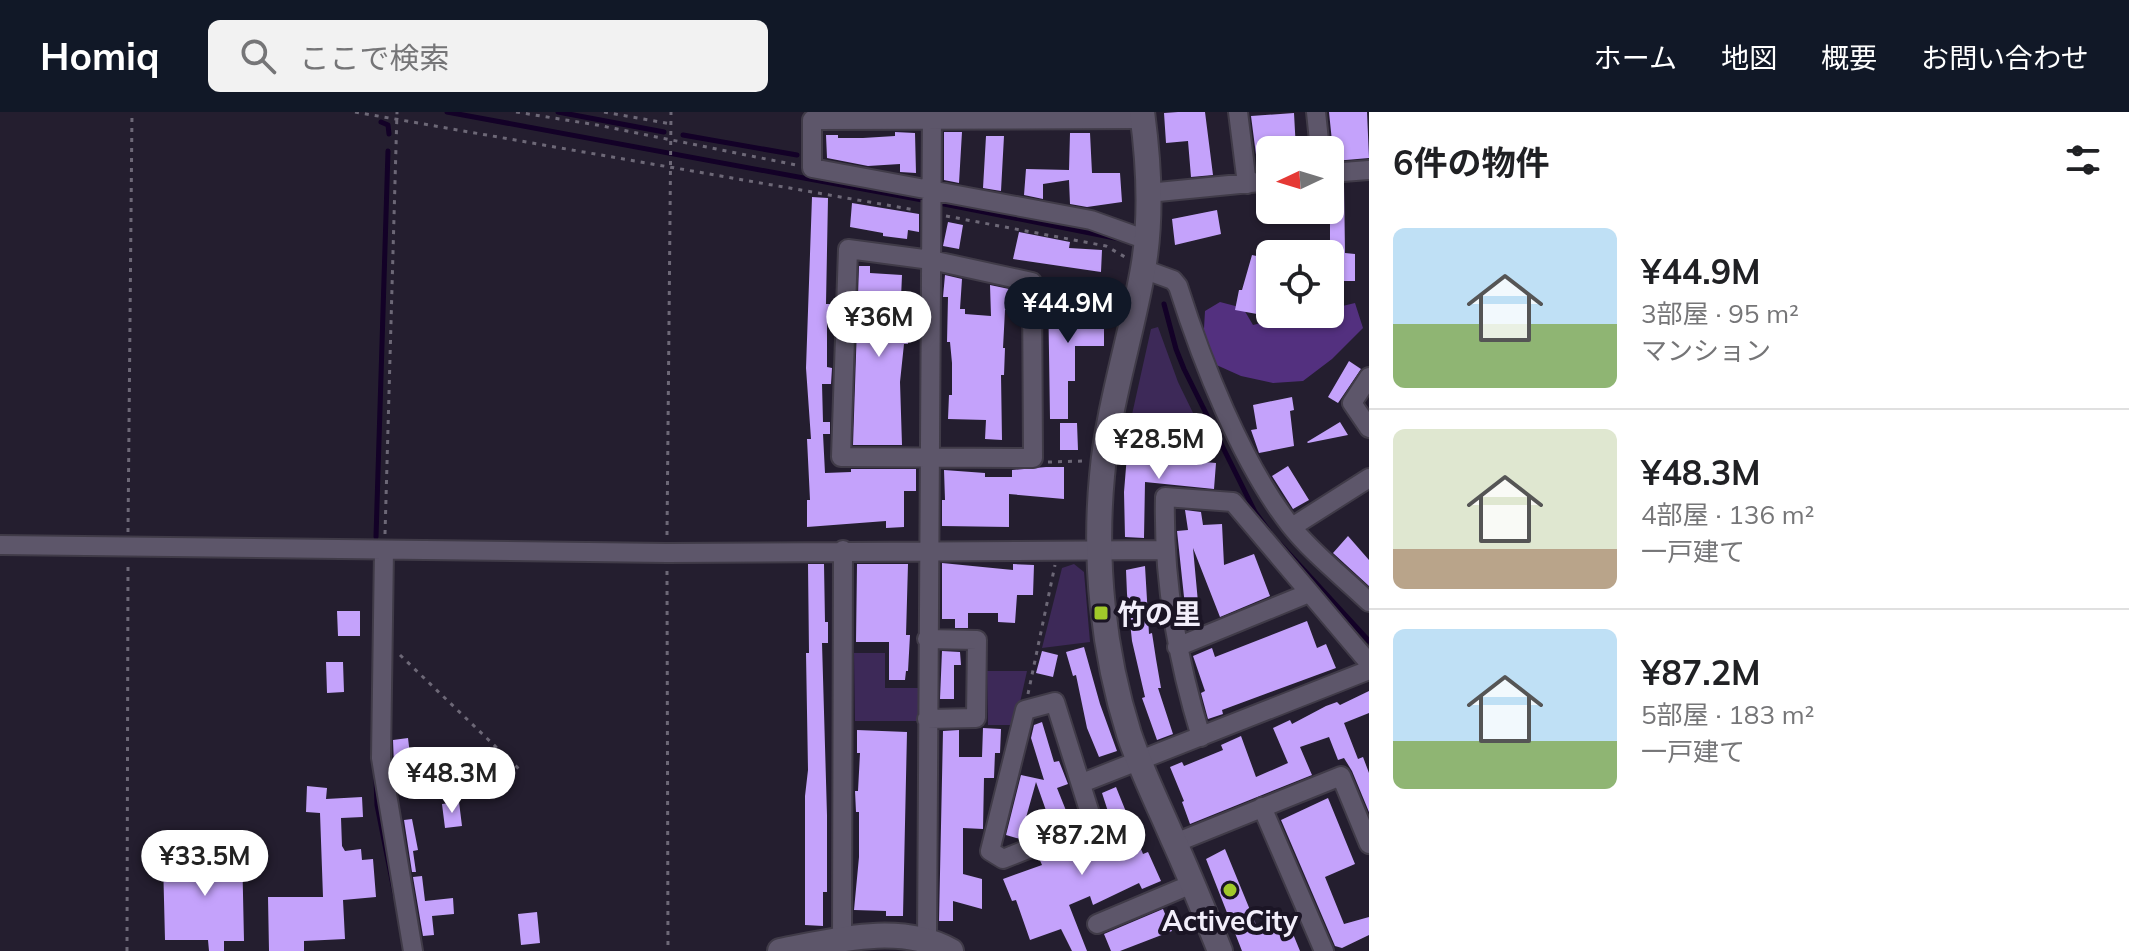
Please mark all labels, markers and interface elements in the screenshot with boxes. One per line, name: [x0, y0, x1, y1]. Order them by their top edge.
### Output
search box: [208, 20, 768, 92]
text: Homiq: [40, 32, 160, 80]
icon: search: [236, 34, 280, 78]
text: ここで検索: [300, 39, 450, 77]
text: ホーム: [1594, 40, 1677, 75]
text: 地図: [1721, 40, 1777, 75]
text: 概要: [1821, 40, 1877, 75]
text: お問い合わせ: [1921, 40, 2089, 75]
north arrow: [1256, 136, 1344, 224]
map controls: [1256, 136, 1344, 328]
icon: filters: [2061, 138, 2105, 182]
text: 6件の物件: [1393, 141, 1549, 184]
button: locate: [1256, 240, 1344, 328]
text: ¥44.9M: [1641, 250, 1761, 293]
icon: home: [1457, 260, 1553, 356]
pin: ¥44.9M: [1003, 277, 1133, 345]
text: ¥44.9M: [1022, 286, 1114, 319]
pin: ¥36M: [832, 291, 926, 359]
text: 3部屋 · 95 m²: [1641, 297, 1799, 330]
text: ¥36M: [844, 300, 914, 333]
text: マンション: [1641, 334, 1771, 367]
pin: ¥28.5M: [1094, 413, 1224, 481]
text: ¥28.5M: [1113, 422, 1205, 455]
text: ¥48.3M: [1641, 451, 1761, 494]
icon: home: [1457, 461, 1553, 557]
text: 4部屋 · 136 m²: [1641, 498, 1814, 531]
text: 一戸建て: [1641, 535, 1745, 568]
place label: 竹の里: [1117, 596, 1201, 631]
marker: 竹の里: [1092, 604, 1110, 622]
text: ¥87.2M: [1641, 651, 1761, 694]
icon: home: [1457, 661, 1553, 757]
text: 5部屋 · 183 m²: [1641, 698, 1814, 731]
text: 一戸建て: [1641, 735, 1745, 768]
pin: ¥48.3M: [387, 747, 517, 815]
text: ¥48.3M: [406, 756, 498, 789]
pin: ¥87.2M: [1017, 809, 1147, 877]
text: ¥87.2M: [1036, 818, 1128, 851]
pin: ¥33.5M: [140, 830, 270, 898]
text: ¥33.5M: [159, 839, 251, 872]
marker: ActiveCity: [1221, 881, 1239, 899]
place label: ActiveCity: [1162, 903, 1299, 938]

